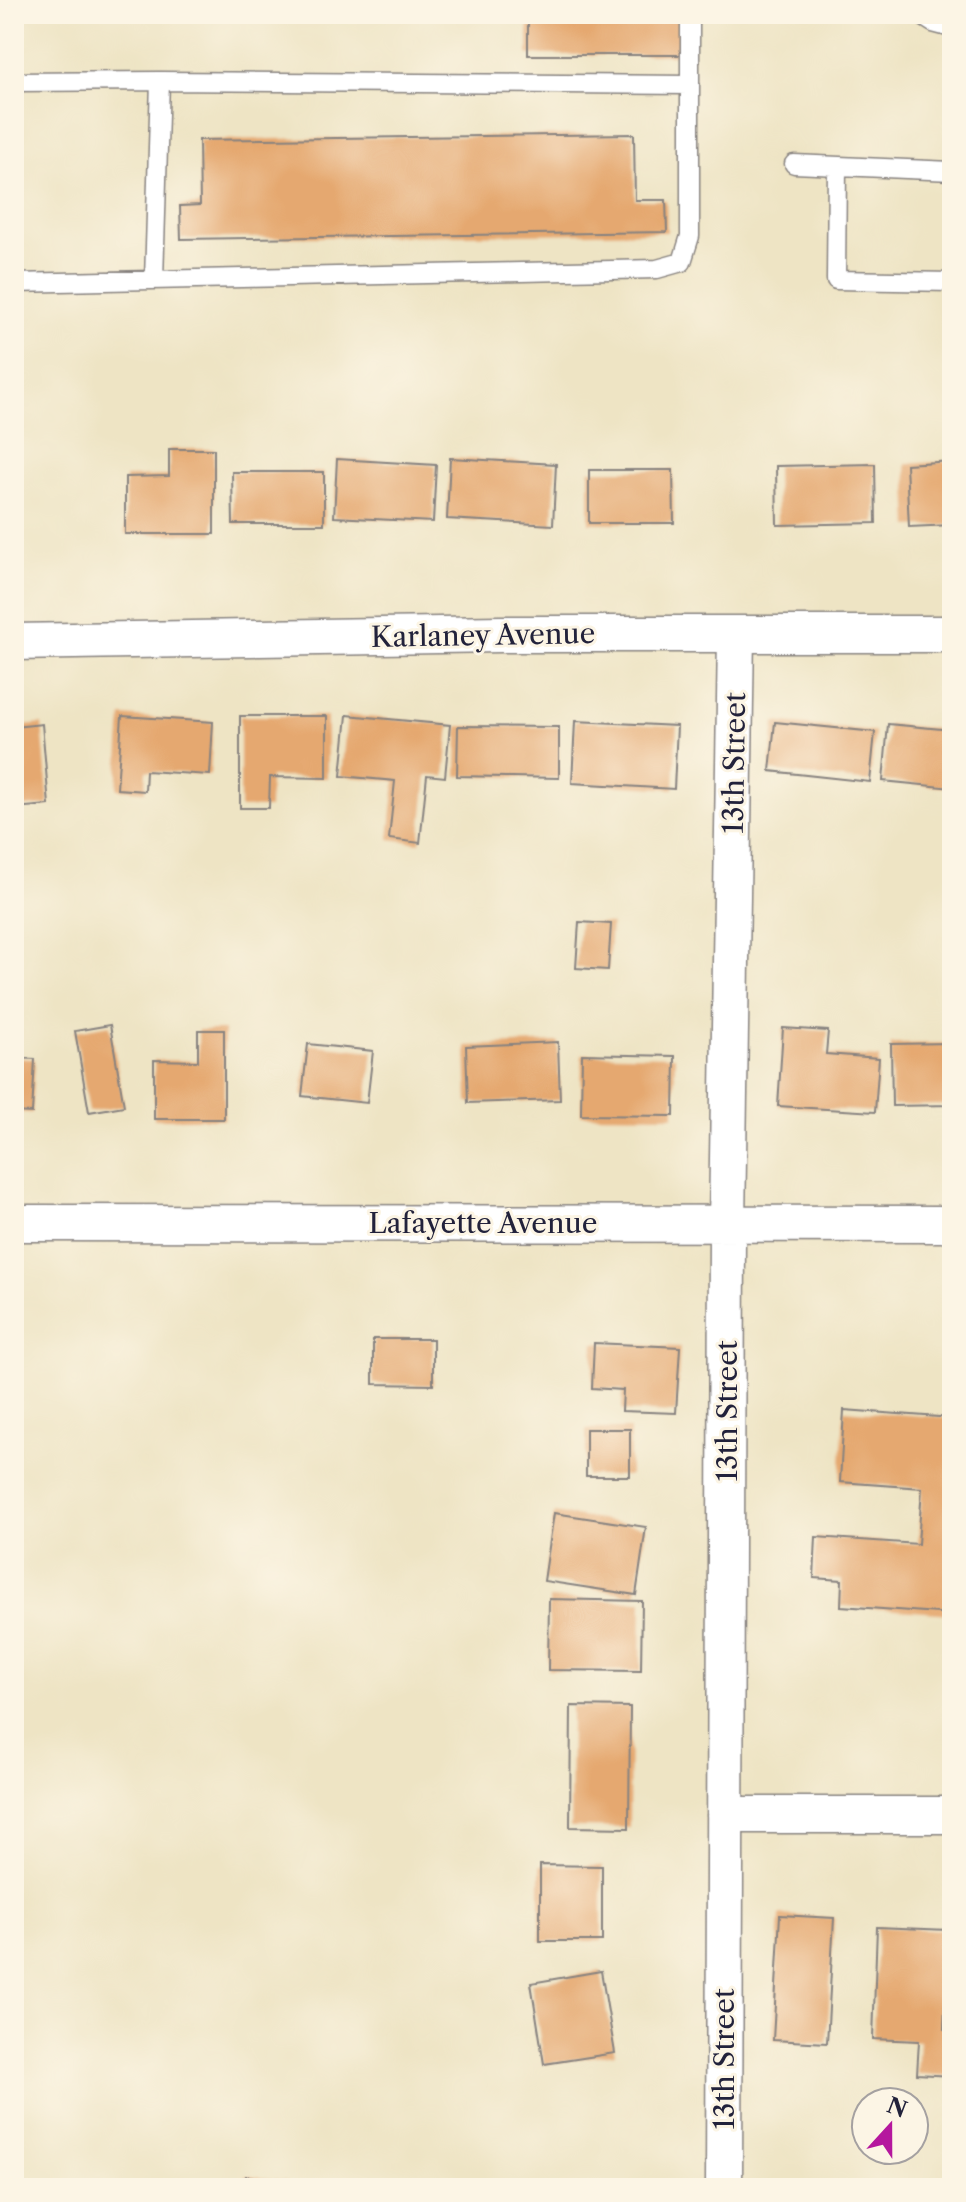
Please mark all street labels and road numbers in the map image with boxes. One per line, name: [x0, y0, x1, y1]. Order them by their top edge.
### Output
street label: Karlaney Avenue: [370, 616, 596, 654]
street label: 13th Street: [716, 692, 752, 834]
street label: Lafayette Avenue: [369, 1206, 598, 1240]
street label: 13th Street: [710, 1340, 744, 1482]
street label: 13th Street: [707, 1988, 741, 2130]

